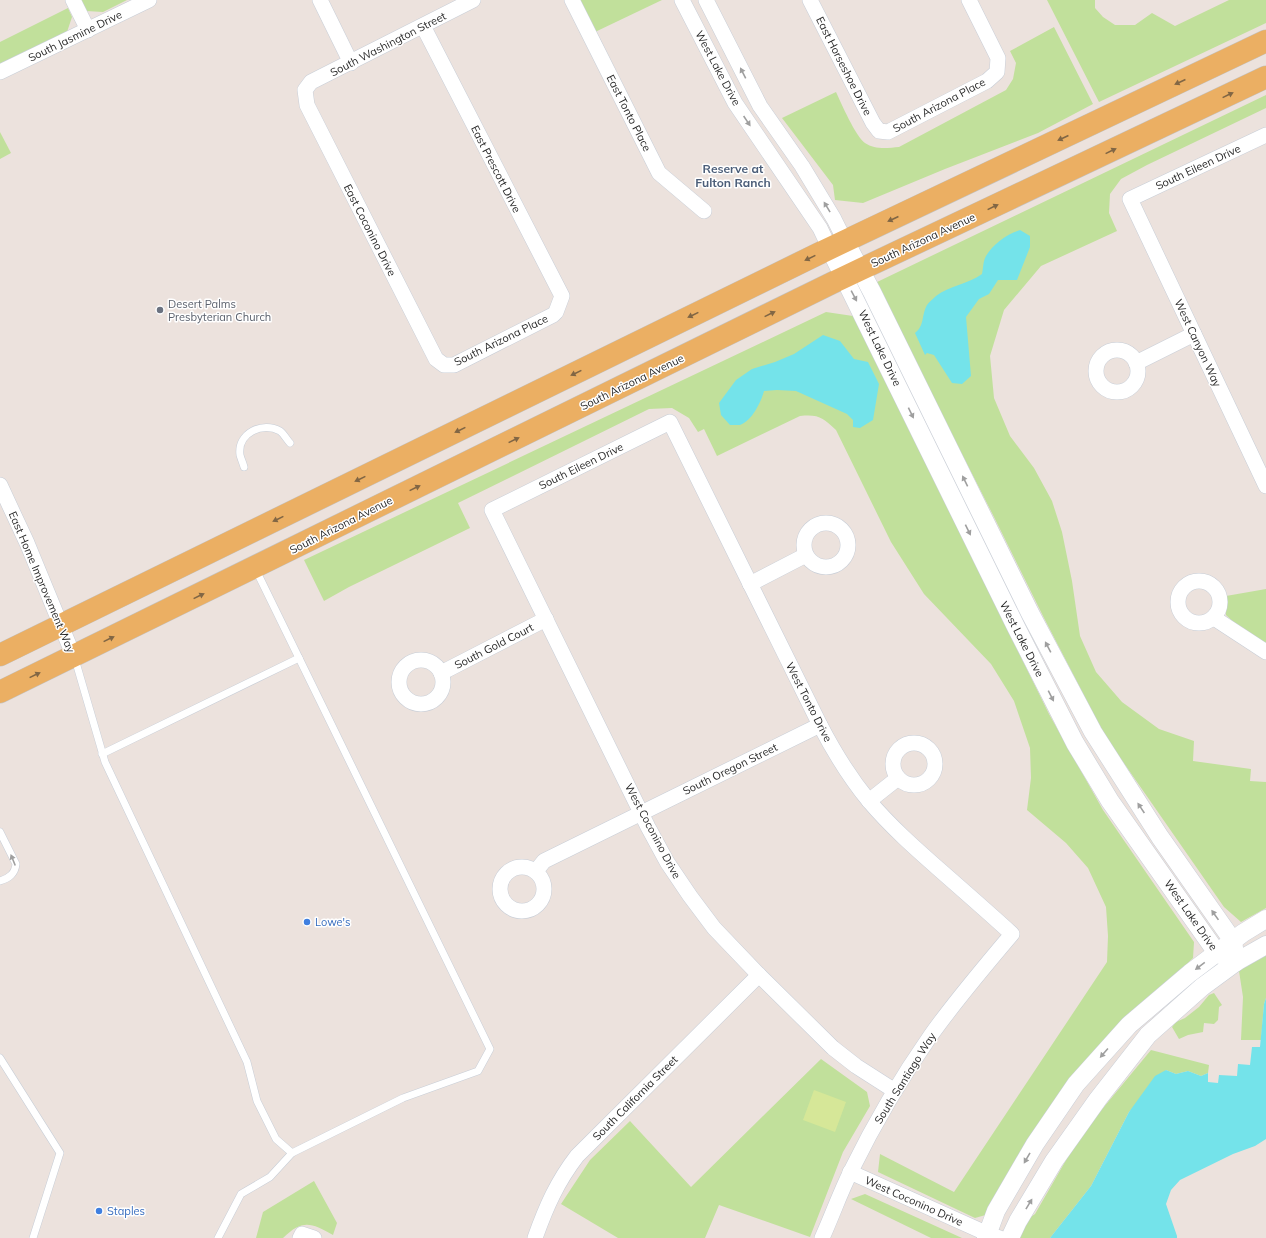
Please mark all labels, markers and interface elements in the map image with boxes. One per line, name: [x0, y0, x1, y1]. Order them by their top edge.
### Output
street label: South Jasmine Drive: [26, 7, 124, 65]
street label: South Washington Street: [328, 9, 448, 79]
street label: East Horseshoe Drive: [813, 14, 875, 118]
street label: West Lake Drive: [692, 28, 744, 108]
one-way arrow: [740, 67, 747, 79]
street label: East Tonto Place: [604, 72, 654, 154]
street label: South Arizona Place: [890, 75, 988, 135]
one-way arrow: [1175, 79, 1186, 85]
one-way arrow: [1222, 92, 1234, 98]
one-way arrow: [743, 115, 751, 126]
street label: East Prescott Drive: [468, 123, 524, 215]
one-way arrow: [1057, 135, 1068, 141]
street label: South Eileen Drive: [1153, 141, 1243, 193]
one-way arrow: [1105, 148, 1116, 154]
district label: Reserve at Fulton Ranch: [695, 161, 771, 190]
street label: East Coconino Drive: [341, 182, 399, 278]
one-way arrow: [823, 201, 830, 213]
one-way arrow: [988, 204, 999, 210]
street label: South Arizona Avenue: [869, 210, 977, 270]
one-way arrow: [887, 216, 898, 222]
one-way arrow: [804, 255, 816, 261]
one-way arrow: [851, 290, 857, 302]
place label: Desert Palms Presbyterian Church: [168, 297, 271, 324]
street label: West Canyon Way: [1172, 297, 1225, 389]
marker: Desert Palms Presbyterian Church: [155, 305, 165, 315]
street label: West Lake Drive: [855, 308, 905, 388]
street label: South Arizona Place: [452, 311, 550, 369]
one-way arrow: [764, 311, 776, 317]
one-way arrow: [687, 312, 699, 318]
street label: South Arizona Avenue: [578, 351, 686, 413]
one-way arrow: [571, 369, 582, 376]
one-way arrow: [908, 407, 914, 419]
one-way arrow: [454, 427, 466, 433]
one-way arrow: [508, 436, 520, 443]
street label: South Eileen Drive: [536, 439, 626, 493]
one-way arrow: [962, 475, 968, 487]
one-way arrow: [355, 476, 366, 482]
one-way arrow: [410, 485, 421, 491]
street label: South Arizona Avenue: [287, 493, 395, 557]
street label: East Home Improvement Way: [6, 509, 78, 655]
one-way arrow: [272, 516, 284, 522]
one-way arrow: [965, 524, 971, 536]
one-way arrow: [193, 592, 204, 599]
street label: West Lake Drive: [997, 599, 1047, 679]
street label: South Gold Court: [452, 620, 536, 672]
one-way arrow: [103, 636, 115, 642]
one-way arrow: [1045, 641, 1051, 653]
street label: West Tonto Drive: [783, 660, 835, 744]
one-way arrow: [29, 672, 41, 678]
one-way arrow: [1048, 691, 1054, 702]
street label: South Oregon Street: [680, 740, 780, 798]
street label: West Coconino Drive: [622, 781, 684, 881]
one-way arrow: [1137, 803, 1145, 813]
one-way arrow: [10, 854, 16, 865]
street label: West Lake Drive: [1161, 877, 1221, 953]
one-way arrow: [1211, 910, 1219, 920]
place label: Lowe's: [315, 915, 351, 929]
marker: Lowe's: [302, 917, 312, 927]
one-way arrow: [1194, 962, 1205, 970]
street label: South Santiago Way: [871, 1029, 939, 1126]
one-way arrow: [1099, 1048, 1109, 1058]
street label: South California Street: [590, 1052, 681, 1143]
one-way arrow: [1024, 1152, 1031, 1164]
street label: West Coconino Drive: [863, 1173, 965, 1229]
one-way arrow: [1025, 1198, 1032, 1210]
place label: Staples: [107, 1204, 145, 1218]
marker: Staples: [94, 1206, 104, 1216]

